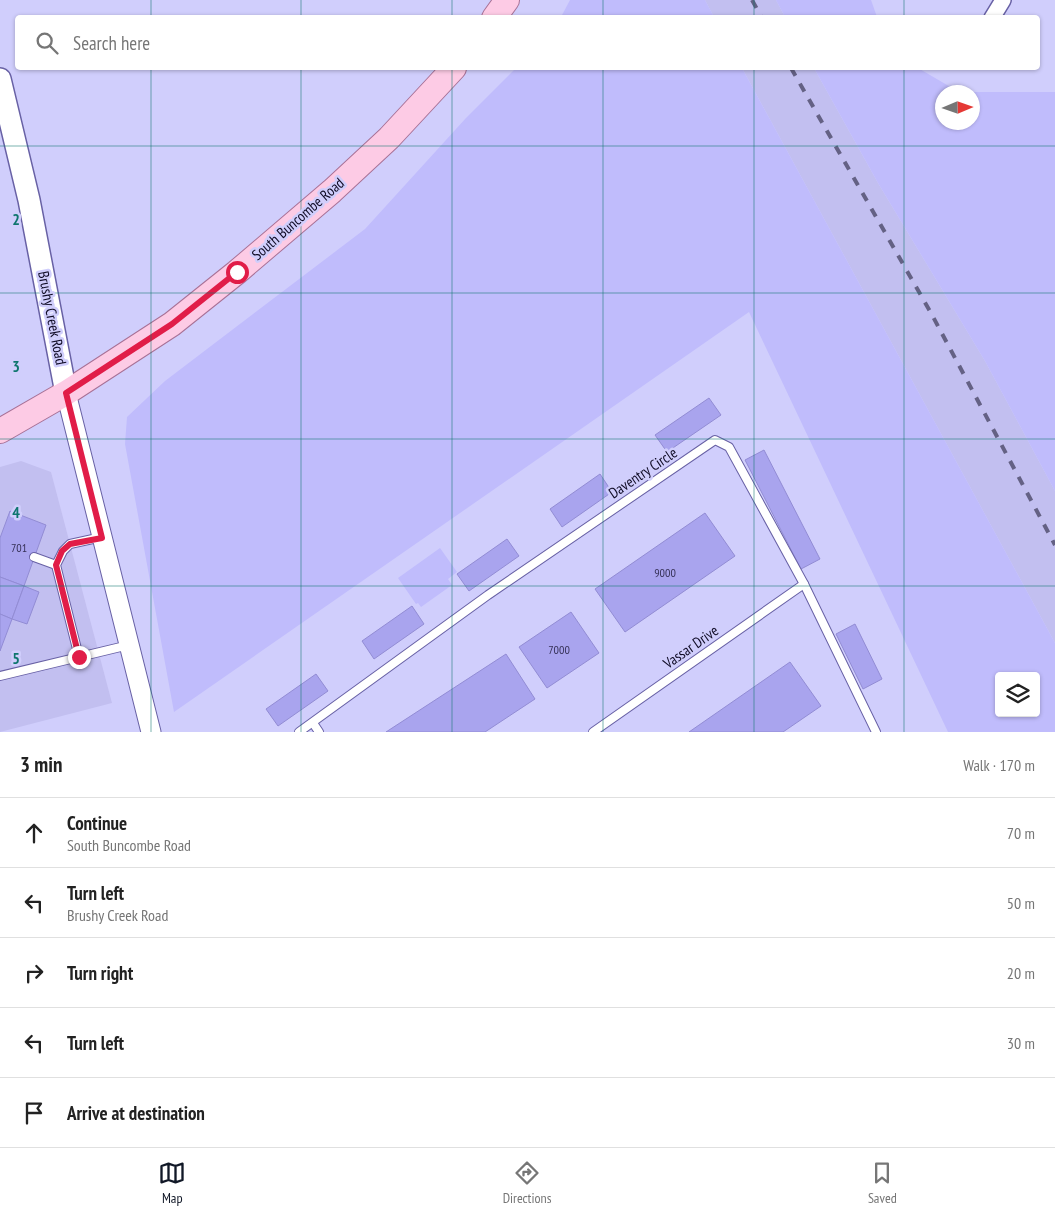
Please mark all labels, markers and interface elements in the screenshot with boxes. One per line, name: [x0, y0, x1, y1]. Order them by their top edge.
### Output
search box: [15, 15, 1040, 70]
icon: search: [33, 29, 61, 57]
text: Search here: [73, 31, 150, 55]
north arrow: [935, 85, 980, 130]
street label: South Buncombe Road: [248, 173, 348, 264]
text: 2: [12, 209, 20, 229]
route start: [226, 261, 249, 284]
street label: Brushy Creek Road: [34, 269, 71, 366]
text: 3: [12, 356, 20, 376]
street label: Daventry Circle: [605, 443, 681, 502]
text: 4: [12, 502, 20, 522]
house number: 701: [11, 540, 27, 555]
house number: 9000: [654, 565, 676, 580]
street label: Vassar Drive: [659, 621, 722, 673]
house number: 7000: [548, 642, 570, 657]
route end: [68, 646, 91, 669]
text: 5: [12, 648, 20, 668]
map controls: [995, 672, 1040, 717]
button: layers: [995, 672, 1040, 717]
text: 3 min: [20, 751, 62, 778]
text: Walk · 170 m: [963, 755, 1035, 775]
text: Continue: [67, 811, 127, 835]
icon: ahead: [20, 819, 48, 847]
text: 70 m: [1007, 823, 1035, 843]
text: South Buncombe Road: [67, 835, 191, 855]
text: Turn left: [67, 881, 124, 905]
icon: left: [20, 889, 48, 917]
text: 50 m: [1007, 893, 1035, 913]
text: Brushy Creek Road: [67, 905, 168, 925]
icon: right: [20, 959, 48, 987]
text: Turn right: [67, 961, 133, 985]
text: 20 m: [1007, 963, 1035, 983]
icon: left: [20, 1029, 48, 1057]
text: Turn left: [67, 1031, 124, 1055]
text: 30 m: [1007, 1033, 1035, 1053]
icon: arrive: [20, 1099, 48, 1127]
text: Arrive at destination: [67, 1101, 205, 1125]
tab: Map: [158, 1159, 186, 1207]
tab: Directions: [503, 1159, 551, 1207]
tab: Saved: [868, 1159, 897, 1207]

